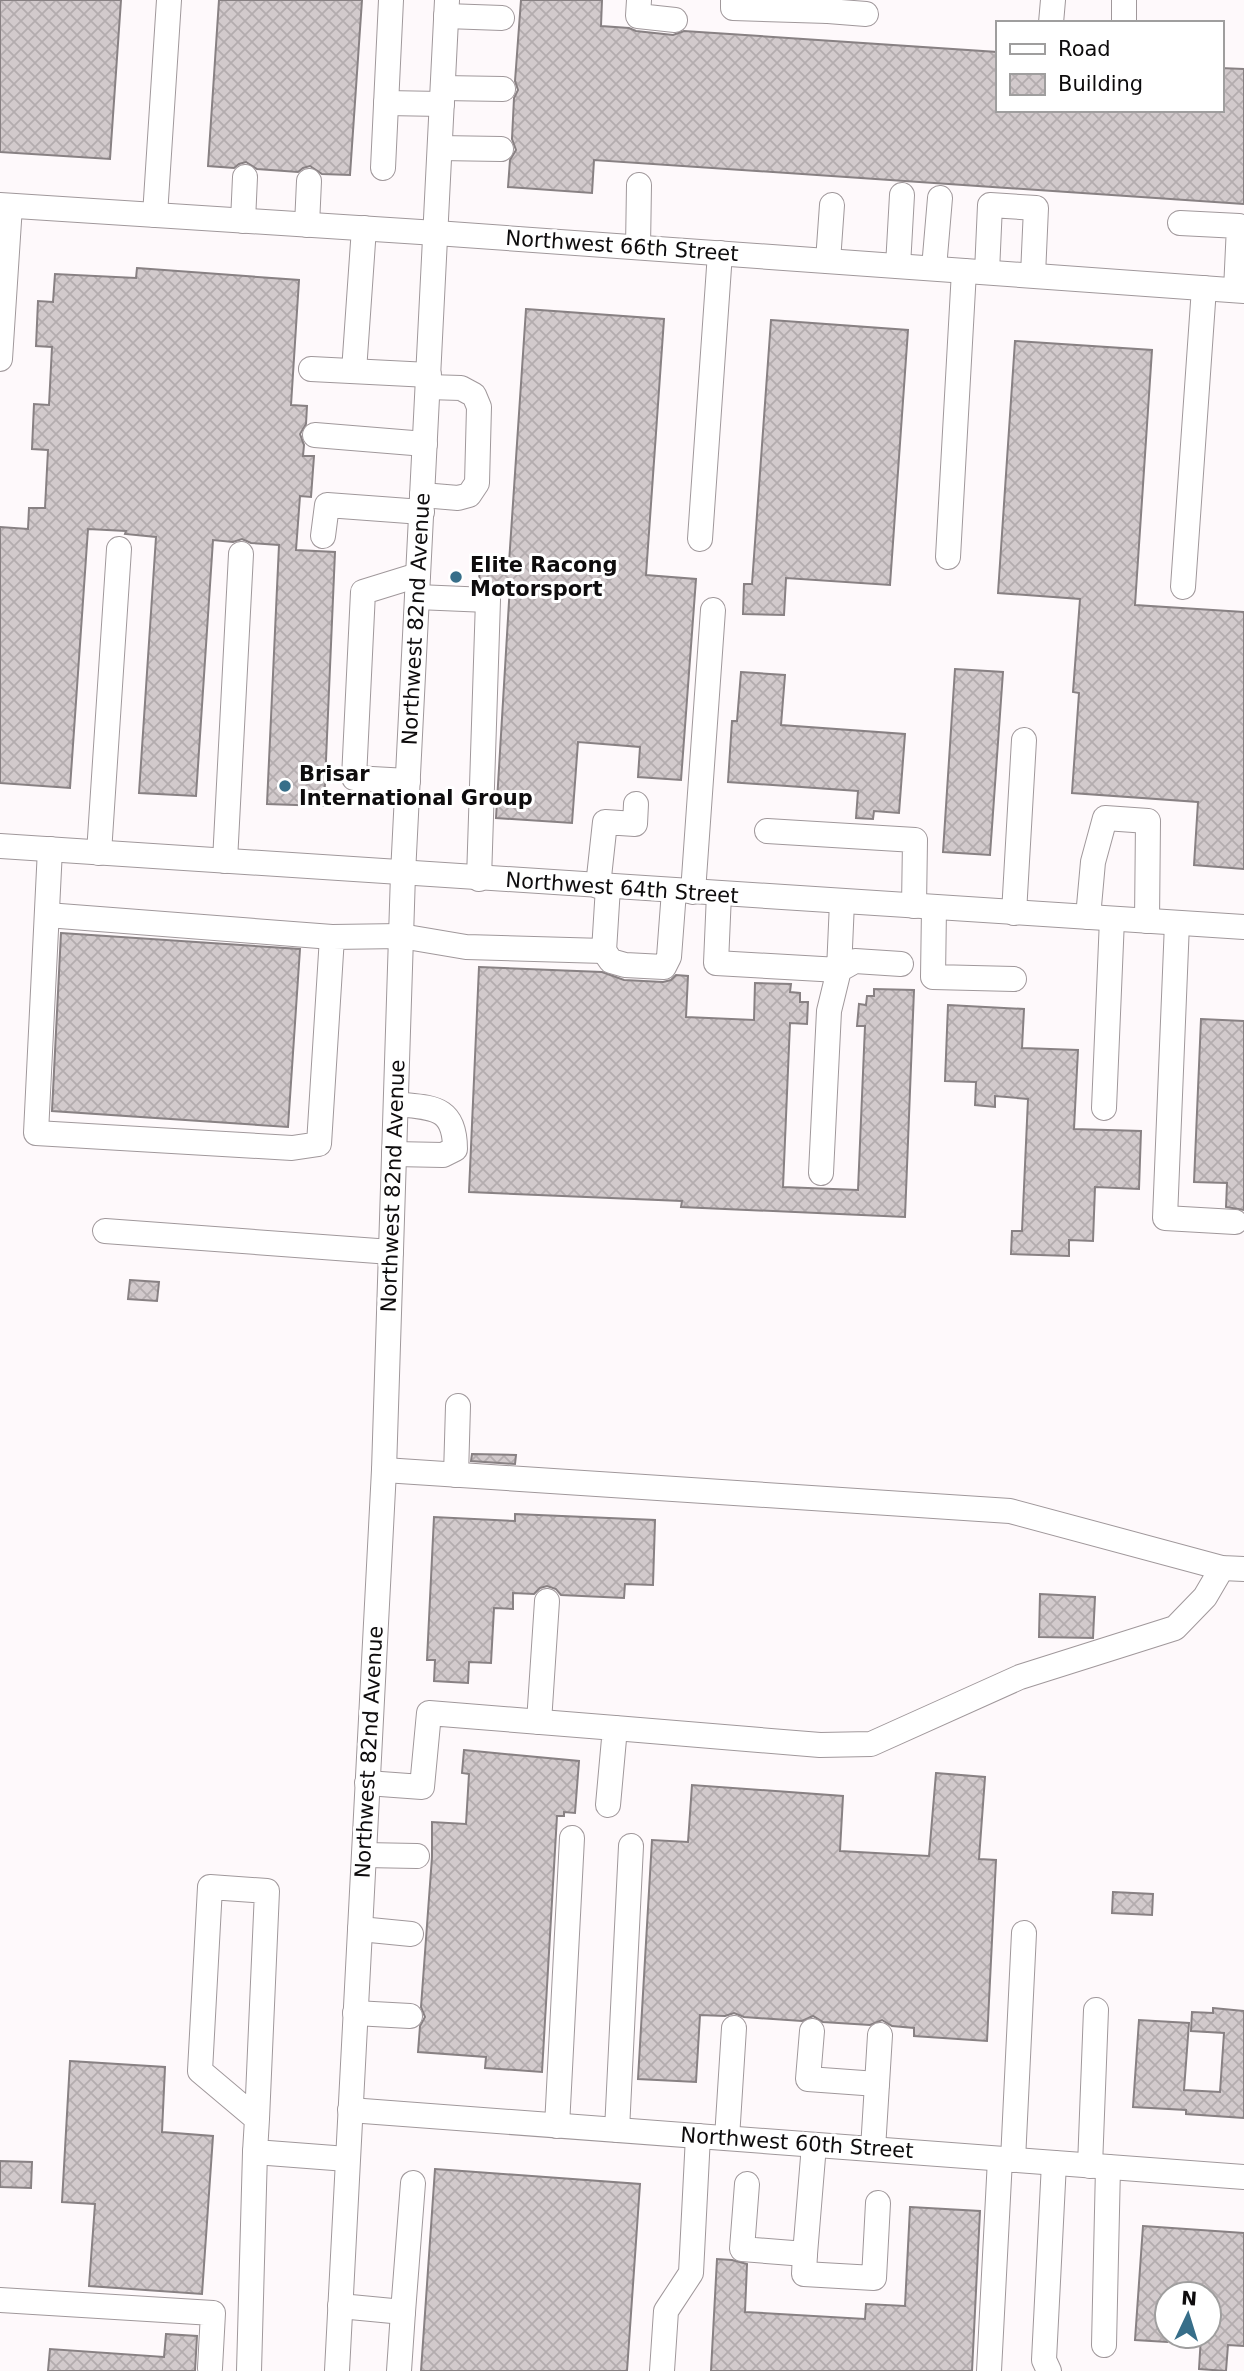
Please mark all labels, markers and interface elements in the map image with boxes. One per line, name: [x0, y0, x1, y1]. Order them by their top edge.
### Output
legend: [996, 21, 1223, 112]
text: Road: [1058, 37, 1111, 61]
text: Building: [1058, 72, 1143, 96]
street label: Northwest 66th Street: [505, 226, 739, 266]
street label: Northwest 82nd Avenue: [397, 492, 435, 746]
place label: Elite Racong Motorsport: [470, 553, 618, 601]
marker: Elite Racong Motorsport: [448, 569, 464, 585]
place label: Brisar International Group: [299, 762, 533, 810]
marker: Brisar International Group: [277, 778, 293, 794]
street label: Northwest 64th Street: [505, 868, 739, 908]
street label: Northwest 82nd Avenue: [377, 1059, 409, 1313]
street label: Northwest 82nd Avenue: [350, 1625, 388, 1879]
street label: Northwest 60th Street: [680, 2123, 914, 2163]
north arrow: [1153, 2280, 1223, 2350]
text: N: [1180, 2287, 1198, 2310]

